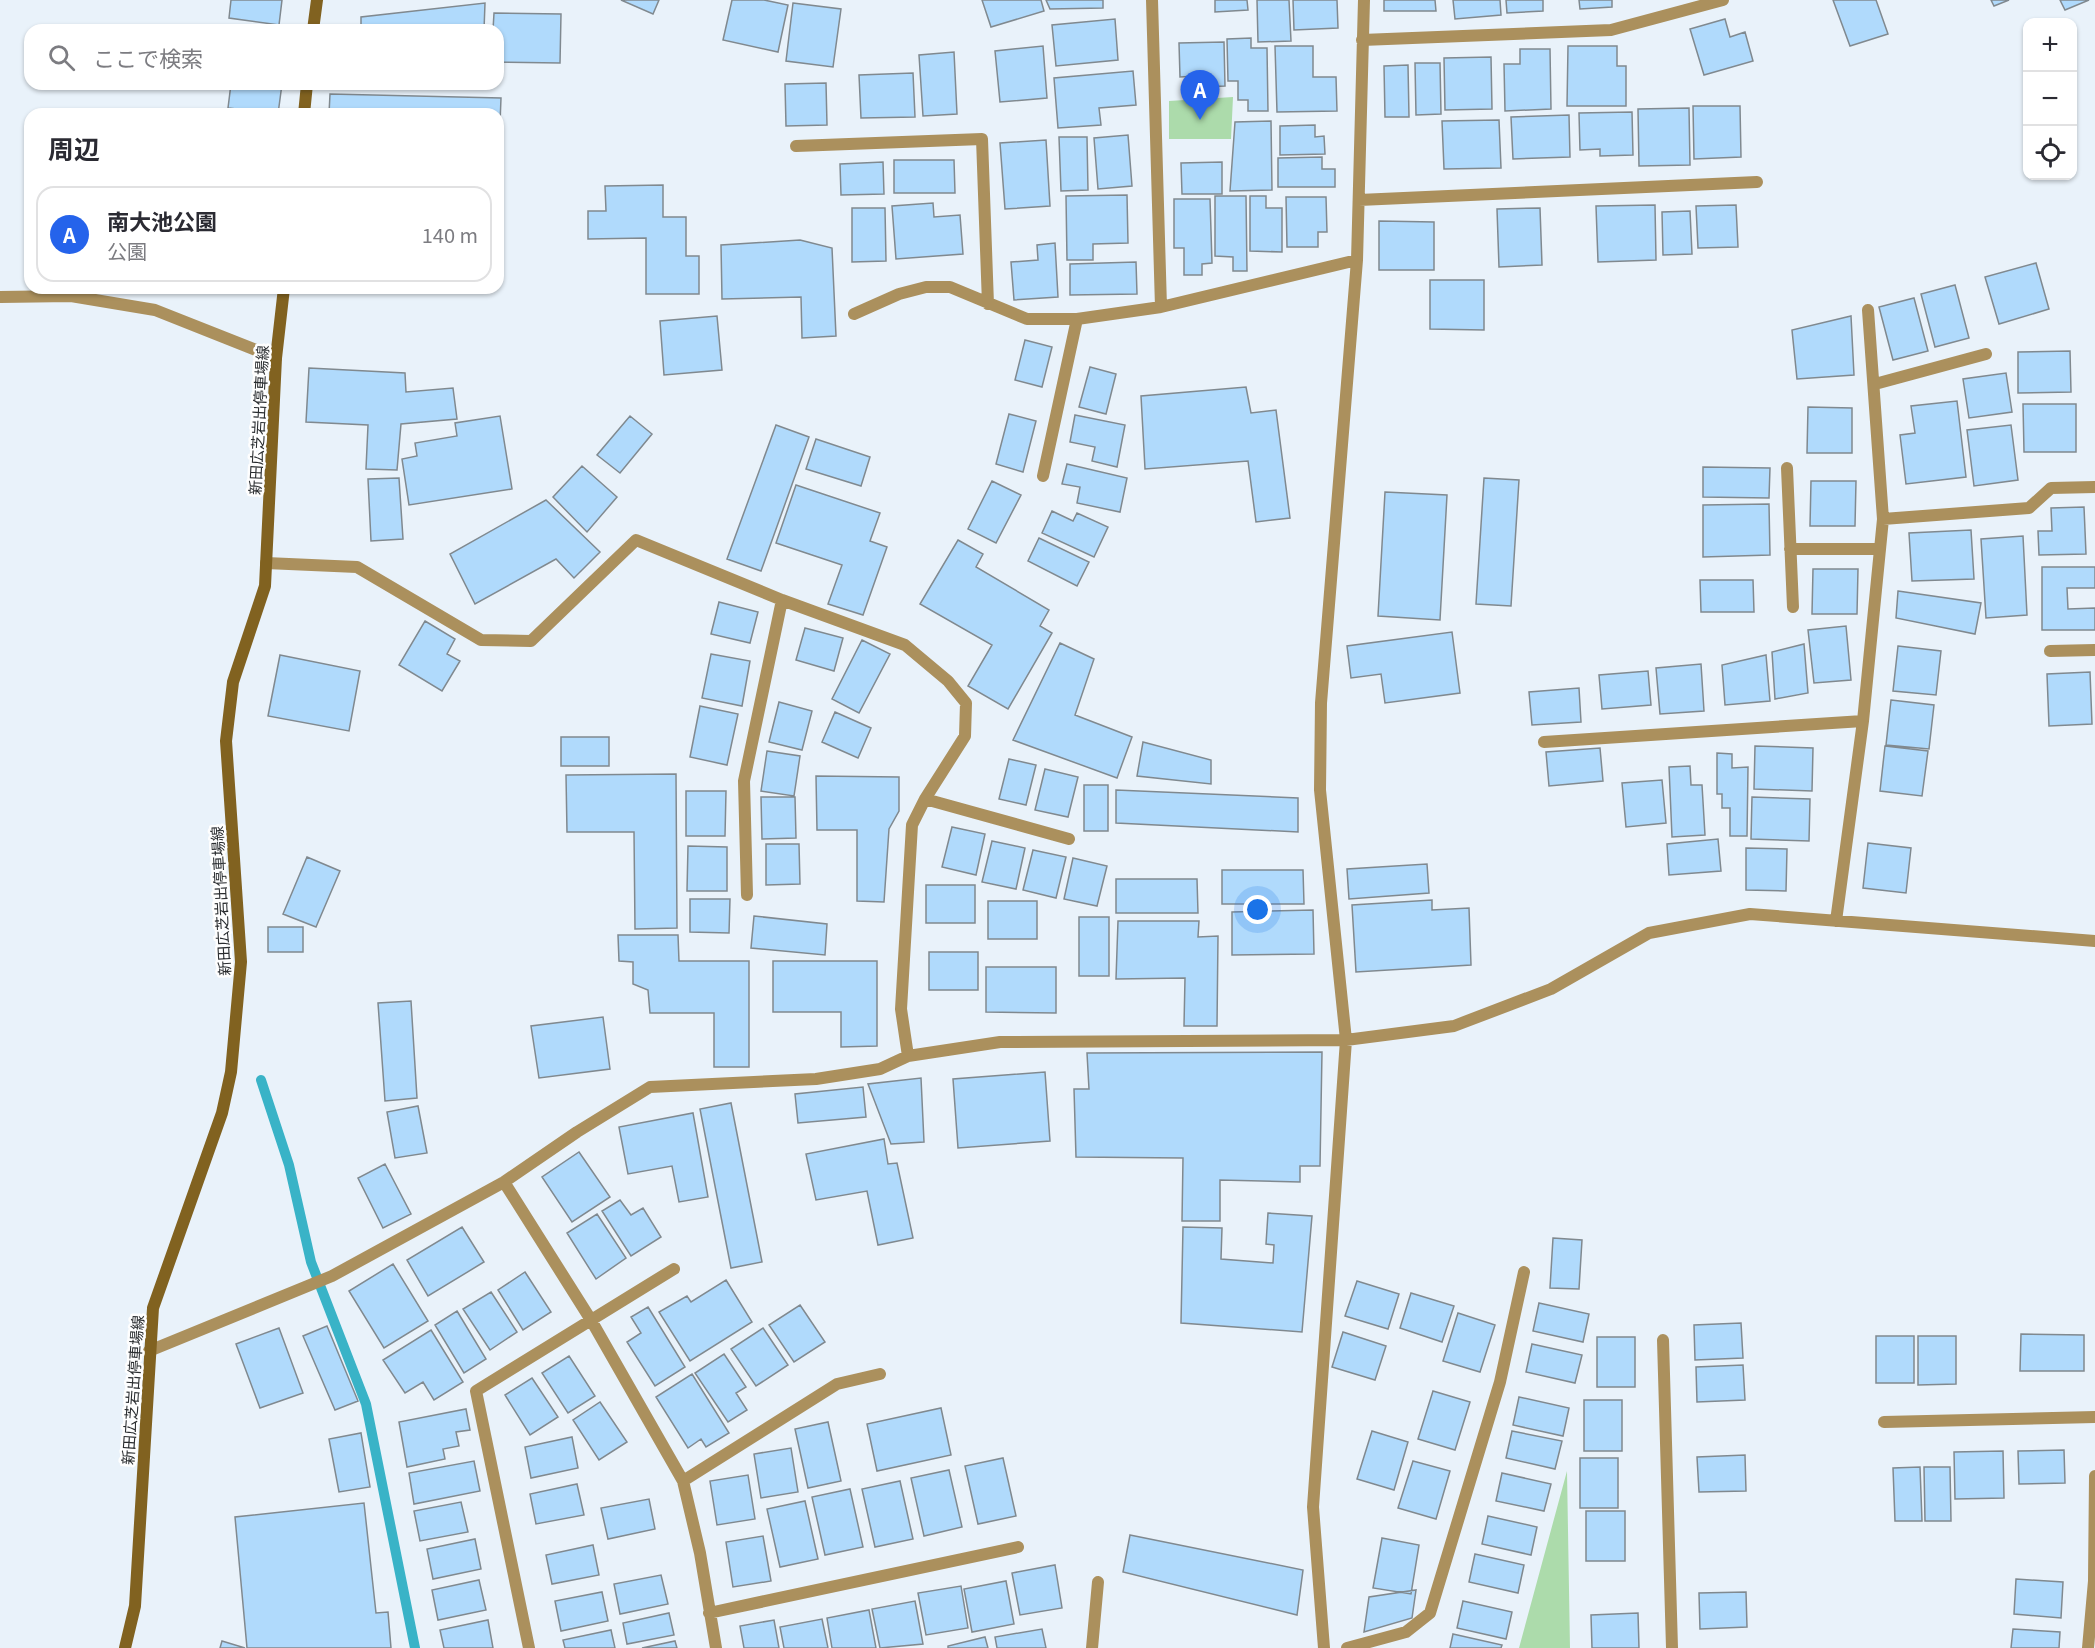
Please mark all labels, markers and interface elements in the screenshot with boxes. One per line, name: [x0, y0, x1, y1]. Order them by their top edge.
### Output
map controls: [2023, 18, 2077, 180]
button: +: [2023, 18, 2077, 72]
search box: [24, 24, 504, 90]
icon: search: [45, 41, 78, 74]
text: ここで検索: [93, 41, 203, 73]
pin: A: [1180, 70, 1220, 120]
button: −: [2023, 72, 2077, 126]
button: locate: [2023, 126, 2077, 180]
text: 周辺: [48, 129, 100, 166]
text: 南大池公園: [107, 204, 217, 236]
text: A: [63, 220, 76, 249]
text: 140 m: [422, 220, 478, 249]
text: 公園: [107, 236, 147, 265]
street label: 新田広芝岩出停車場線: [244, 345, 272, 495]
street label: 新田広芝岩出停車場線: [206, 826, 234, 976]
your location: [1243, 895, 1272, 924]
street label: 新田広芝岩出停車場線: [116, 1314, 148, 1466]

